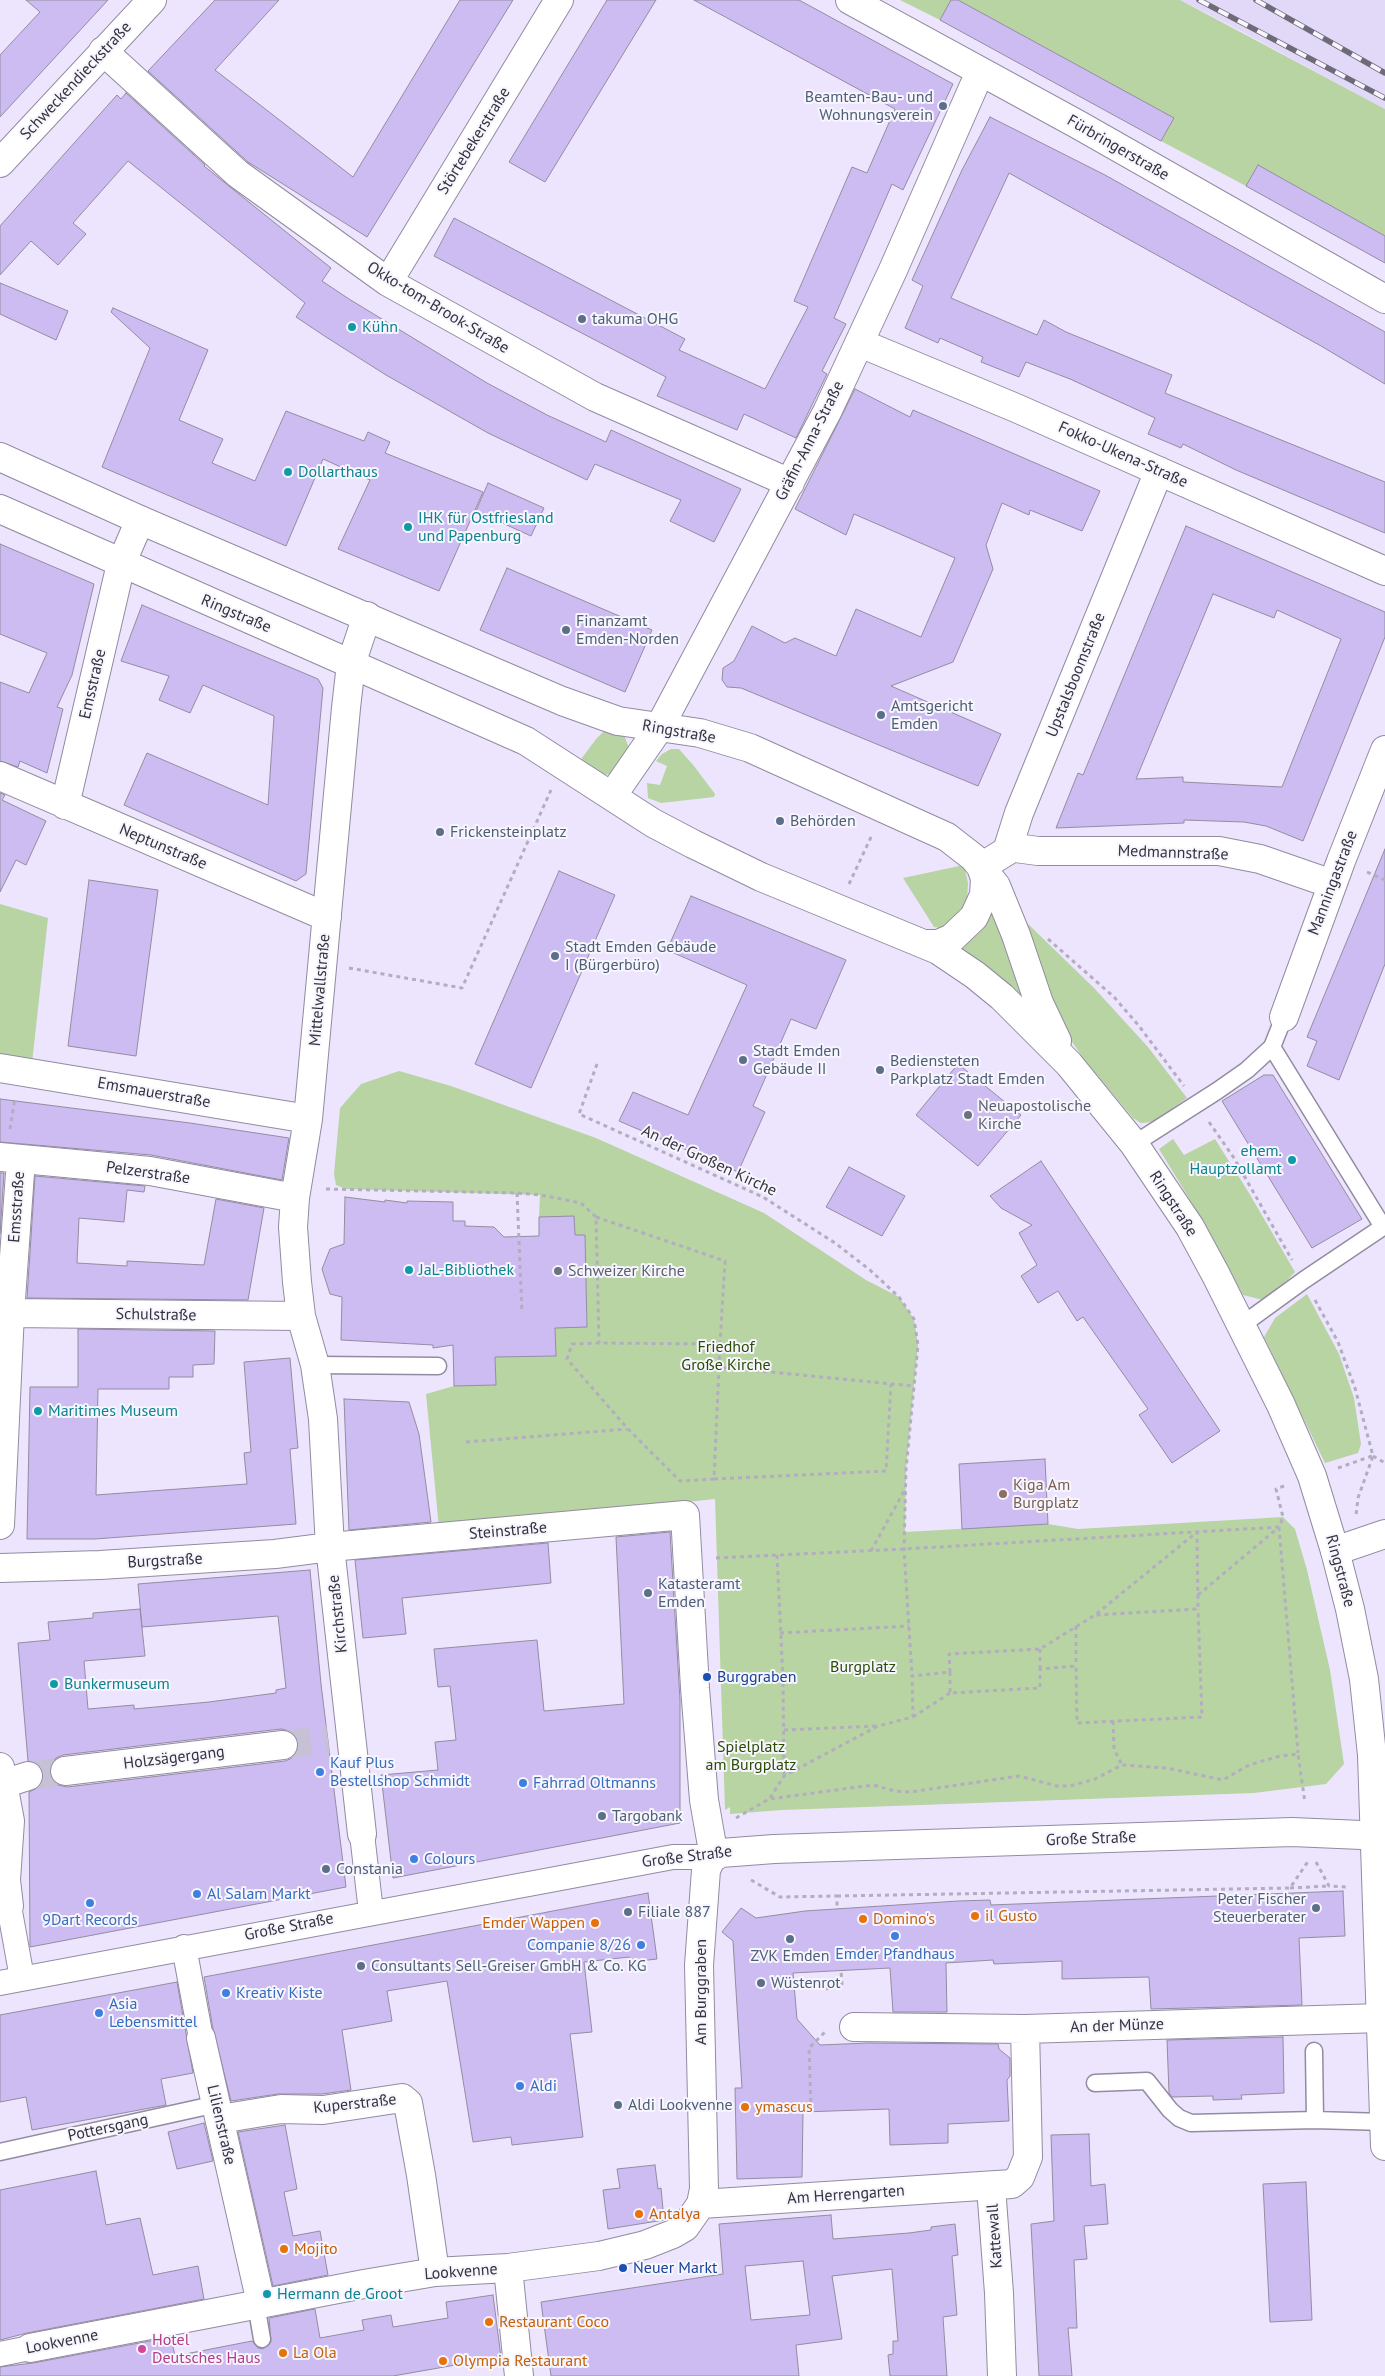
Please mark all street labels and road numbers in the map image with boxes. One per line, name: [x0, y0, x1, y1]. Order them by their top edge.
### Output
street label: Schweckendieckstraße: [16, 18, 136, 144]
street label: Störtebekerstraße: [433, 84, 515, 198]
street label: Fürbringerstraße: [1064, 111, 1172, 185]
street label: Okko-tom-Brook-Straße: [363, 258, 513, 358]
street label: Gräfin-Anna-Straße: [772, 378, 848, 504]
street label: Fokko-Ukena-Straße: [1055, 418, 1191, 492]
street label: Ringstraße: [198, 591, 274, 637]
street label: Upstalsboomstraße: [1042, 610, 1110, 740]
street label: Emsstraße: [76, 647, 110, 721]
street label: Ringstraße: [641, 716, 717, 748]
street label: Neptunstraße: [116, 820, 210, 874]
street label: Manningastraße: [1304, 828, 1362, 938]
street label: Medmannstraße: [1117, 841, 1229, 865]
street label: Mittelwallstraße: [306, 933, 334, 1047]
street label: Emsmauerstraße: [96, 1074, 212, 1112]
street label: An der Großen Kirche: [638, 1121, 780, 1201]
street label: Pelzerstraße: [105, 1158, 191, 1188]
street label: Ringstraße: [1145, 1168, 1201, 1240]
street label: Emsstraße: [5, 1171, 29, 1243]
street label: Schulstraße: [115, 1305, 197, 1325]
street label: Steinstraße: [468, 1518, 548, 1544]
street label: Ringstraße: [1321, 1533, 1359, 1609]
street label: Burgstraße: [127, 1549, 203, 1573]
street label: Kirchstraße: [324, 1574, 352, 1654]
street label: Holzsägergang: [122, 1742, 226, 1774]
street label: Große Straße: [1045, 1828, 1137, 1850]
street label: Große Straße: [641, 1842, 733, 1872]
street label: Große Straße: [243, 1909, 335, 1945]
street label: Am Burggraben: [691, 1939, 711, 2045]
street label: An der Münze: [1070, 2015, 1164, 2037]
street label: Lilienstraße: [202, 2083, 240, 2167]
street label: Kuperstraße: [313, 2090, 397, 2118]
street label: Pottersgang: [66, 2110, 150, 2146]
street label: Am Herrengarten: [787, 2181, 905, 2209]
street label: Kattewall: [983, 2203, 1007, 2269]
street label: Lookvenne: [424, 2260, 498, 2284]
street label: Lookvenne: [24, 2326, 100, 2358]

